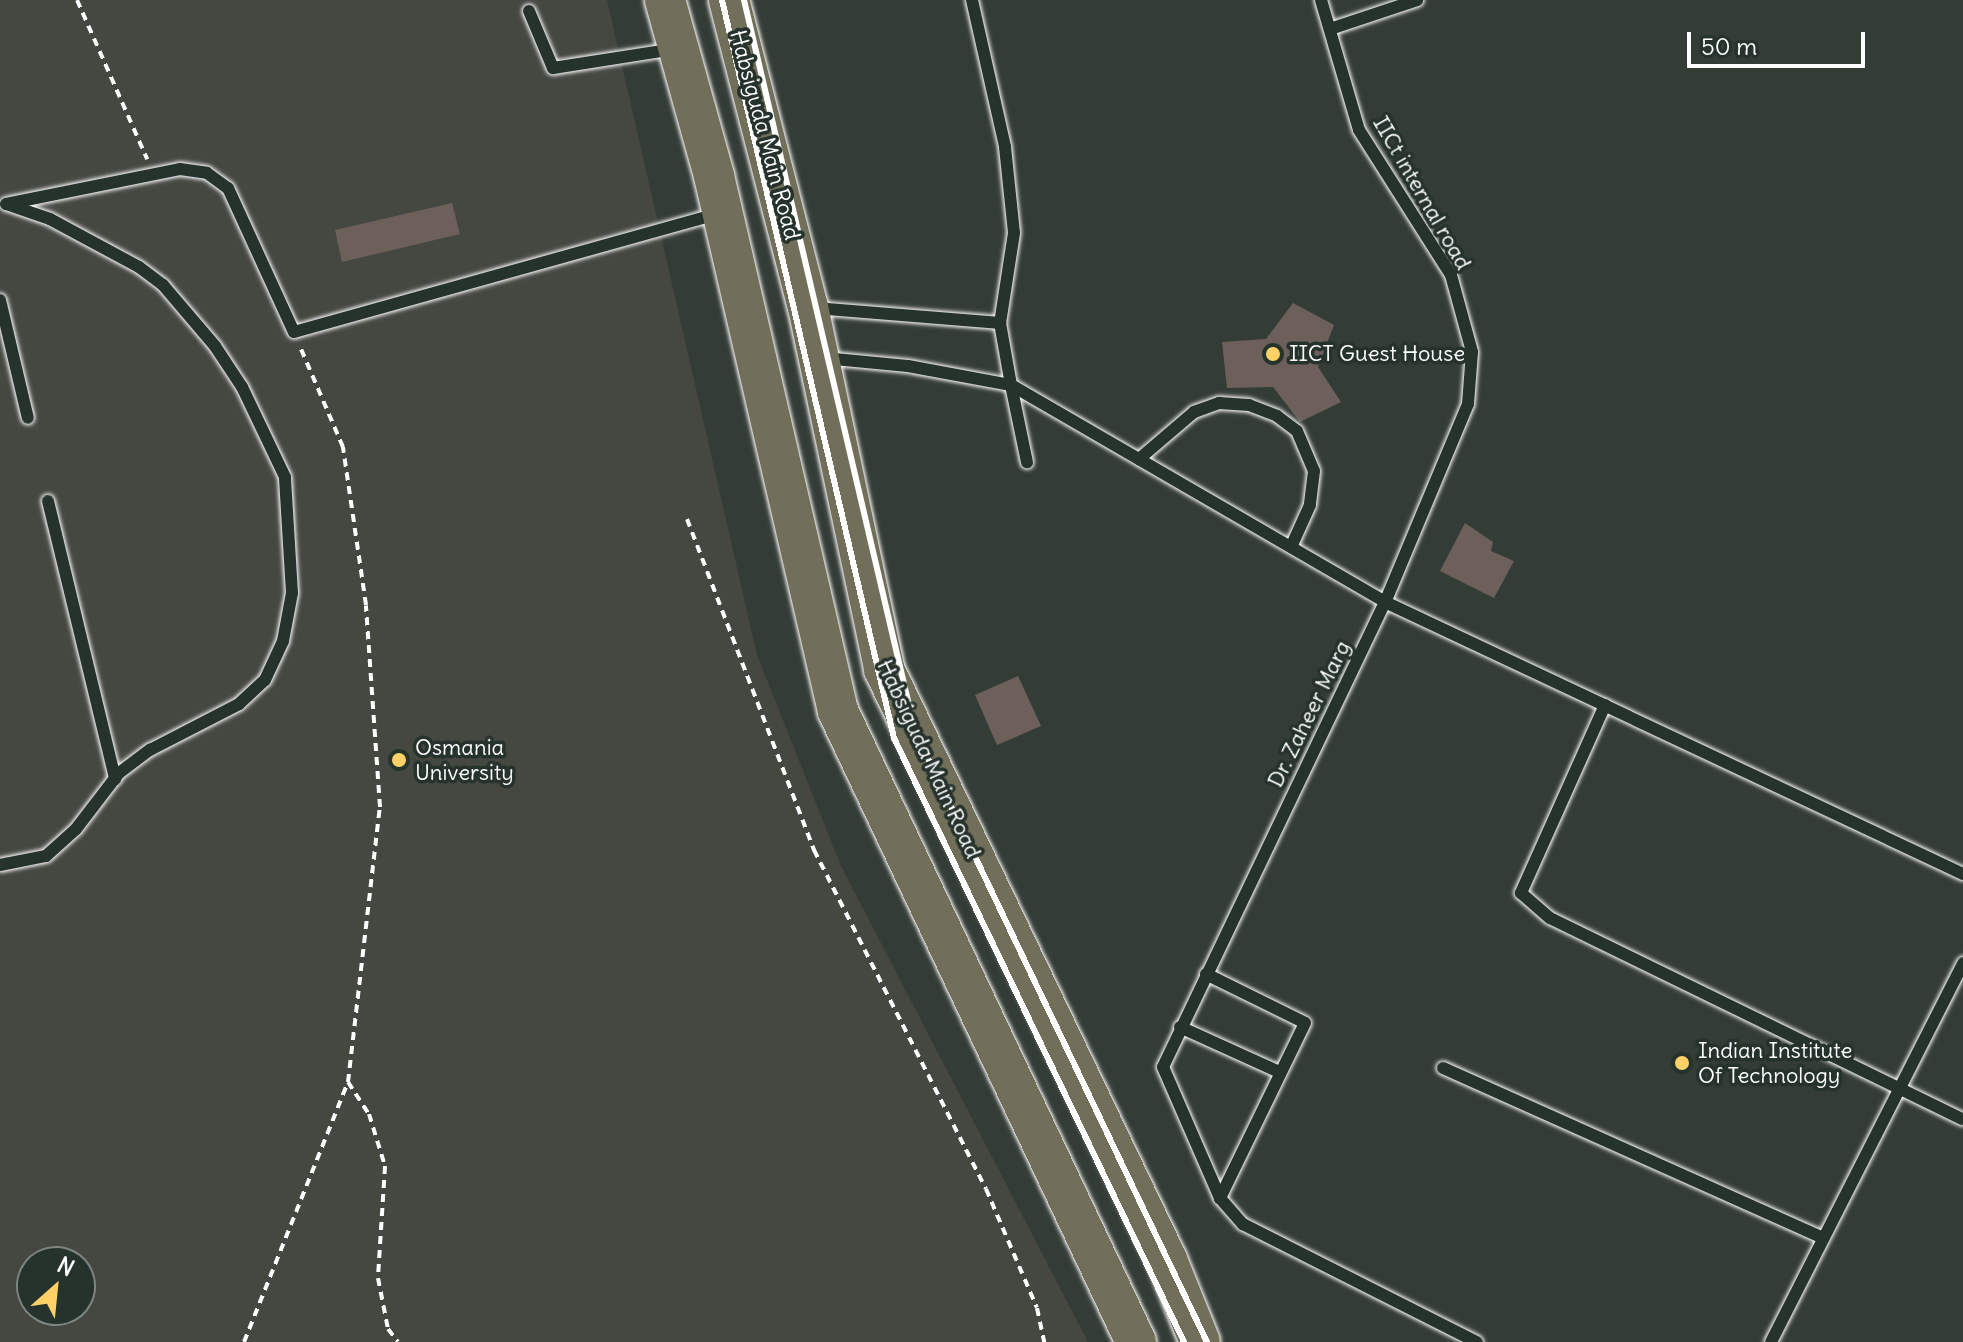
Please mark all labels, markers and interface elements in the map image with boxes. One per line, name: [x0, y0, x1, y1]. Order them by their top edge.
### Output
scale bar: [1691, 16, 1869, 66]
street label: Habsiguda Main Road: [724, 27, 806, 243]
text: 50 m: [1701, 31, 1757, 61]
street label: IICt internal road: [1367, 112, 1477, 274]
place label: IICT Guest House: [1289, 341, 1465, 367]
marker: IICT Guest House: [1264, 345, 1282, 363]
street label: Dr. Zaheer Marg: [1262, 636, 1356, 792]
street label: Habsiguda Main Road: [871, 656, 987, 862]
place label: Osmania University: [415, 734, 514, 786]
marker: Osmania University: [390, 751, 408, 769]
place label: Indian Institute Of Technology: [1698, 1037, 1852, 1088]
marker: Indian Institute Of Technology: [1673, 1054, 1691, 1072]
north arrow: [16, 1246, 96, 1326]
text: N: [53, 1250, 79, 1282]

